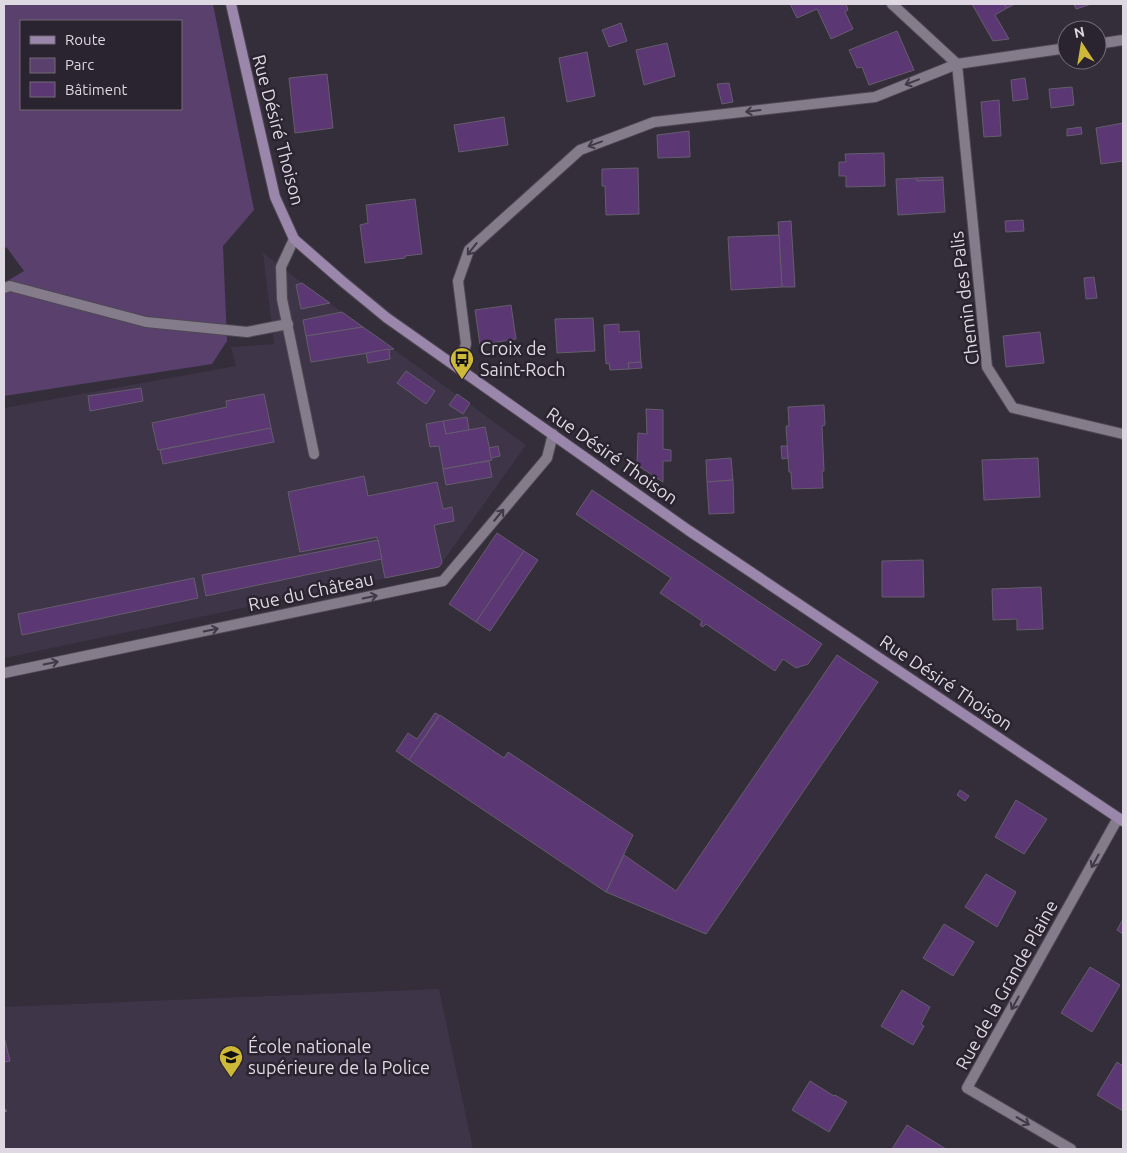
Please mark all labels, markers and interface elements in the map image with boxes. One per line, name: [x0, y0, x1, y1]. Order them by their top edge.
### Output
legend: [20, 20, 182, 110]
north arrow: [1057, 20, 1107, 70]
text: N: [1073, 23, 1086, 41]
text: Route: [65, 31, 106, 48]
street label: Rue Désiré Thoison: [249, 52, 309, 207]
text: Parc: [65, 56, 94, 73]
one-way arrow: [904, 78, 920, 87]
text: Bâtiment: [65, 81, 128, 98]
one-way arrow: [745, 106, 761, 116]
one-way arrow: [588, 140, 603, 149]
street label: Chemin des Palis: [946, 230, 982, 366]
one-way arrow: [467, 243, 478, 256]
place label: Croix de Saint-Roch: [480, 338, 566, 379]
bus stop icon: Croix de Saint-Roch: [449, 346, 475, 380]
street label: Rue Désiré Thoison: [543, 403, 682, 508]
one-way arrow: [494, 508, 505, 521]
street label: Rue du Château: [246, 568, 375, 614]
one-way arrow: [361, 592, 377, 601]
one-way arrow: [202, 625, 218, 634]
street label: Rue Désiré Thoison: [877, 631, 1016, 734]
one-way arrow: [43, 658, 59, 667]
one-way arrow: [1089, 853, 1099, 868]
street label: Rue de la Grande Plaine: [951, 896, 1061, 1073]
one-way arrow: [1010, 995, 1020, 1010]
place label: École nationale supérieure de la Police: [248, 1035, 430, 1077]
school or university icon: École nationale supérieure de la Police: [218, 1044, 244, 1078]
one-way arrow: [1016, 1116, 1031, 1126]

